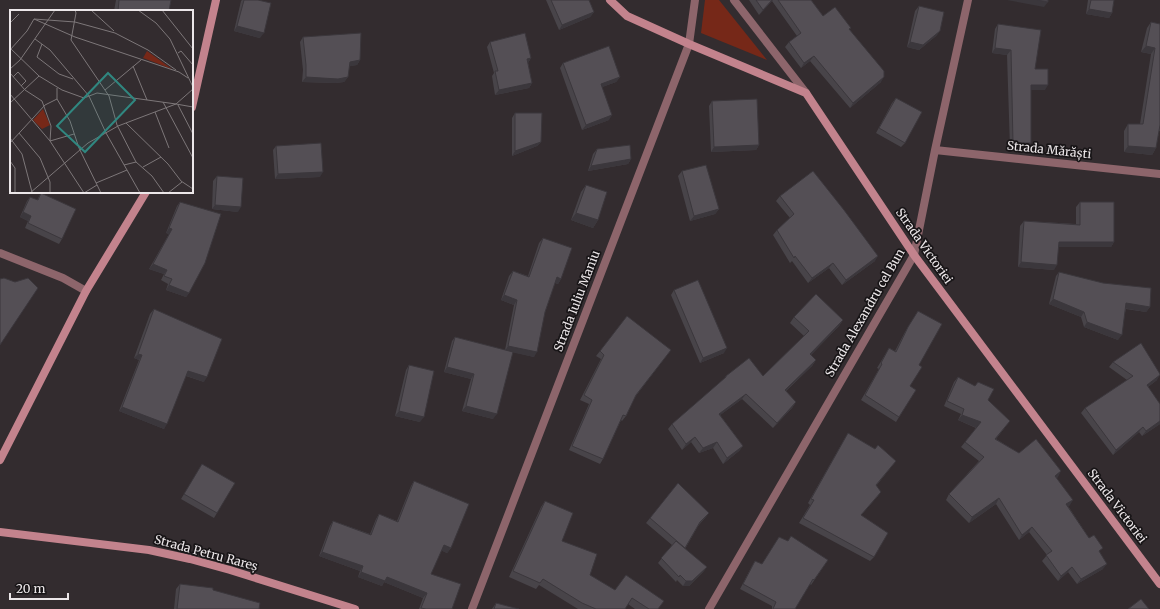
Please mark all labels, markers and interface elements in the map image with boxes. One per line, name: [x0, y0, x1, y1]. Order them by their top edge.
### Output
inset map: [10, 10, 193, 193]
street label: Strada Mărăști: [1006, 138, 1092, 162]
street label: Strada Victoriei: [893, 205, 956, 286]
street label: Strada Alexandru cel Bun: [822, 246, 907, 380]
street label: Strada Iuliu Maniu: [550, 248, 603, 354]
street label: Strada Victoriei: [1085, 466, 1150, 546]
street label: Strada Petru Rareș: [152, 531, 260, 575]
scale bar: [10, 575, 68, 601]
text: 20 m: [16, 581, 45, 596]

